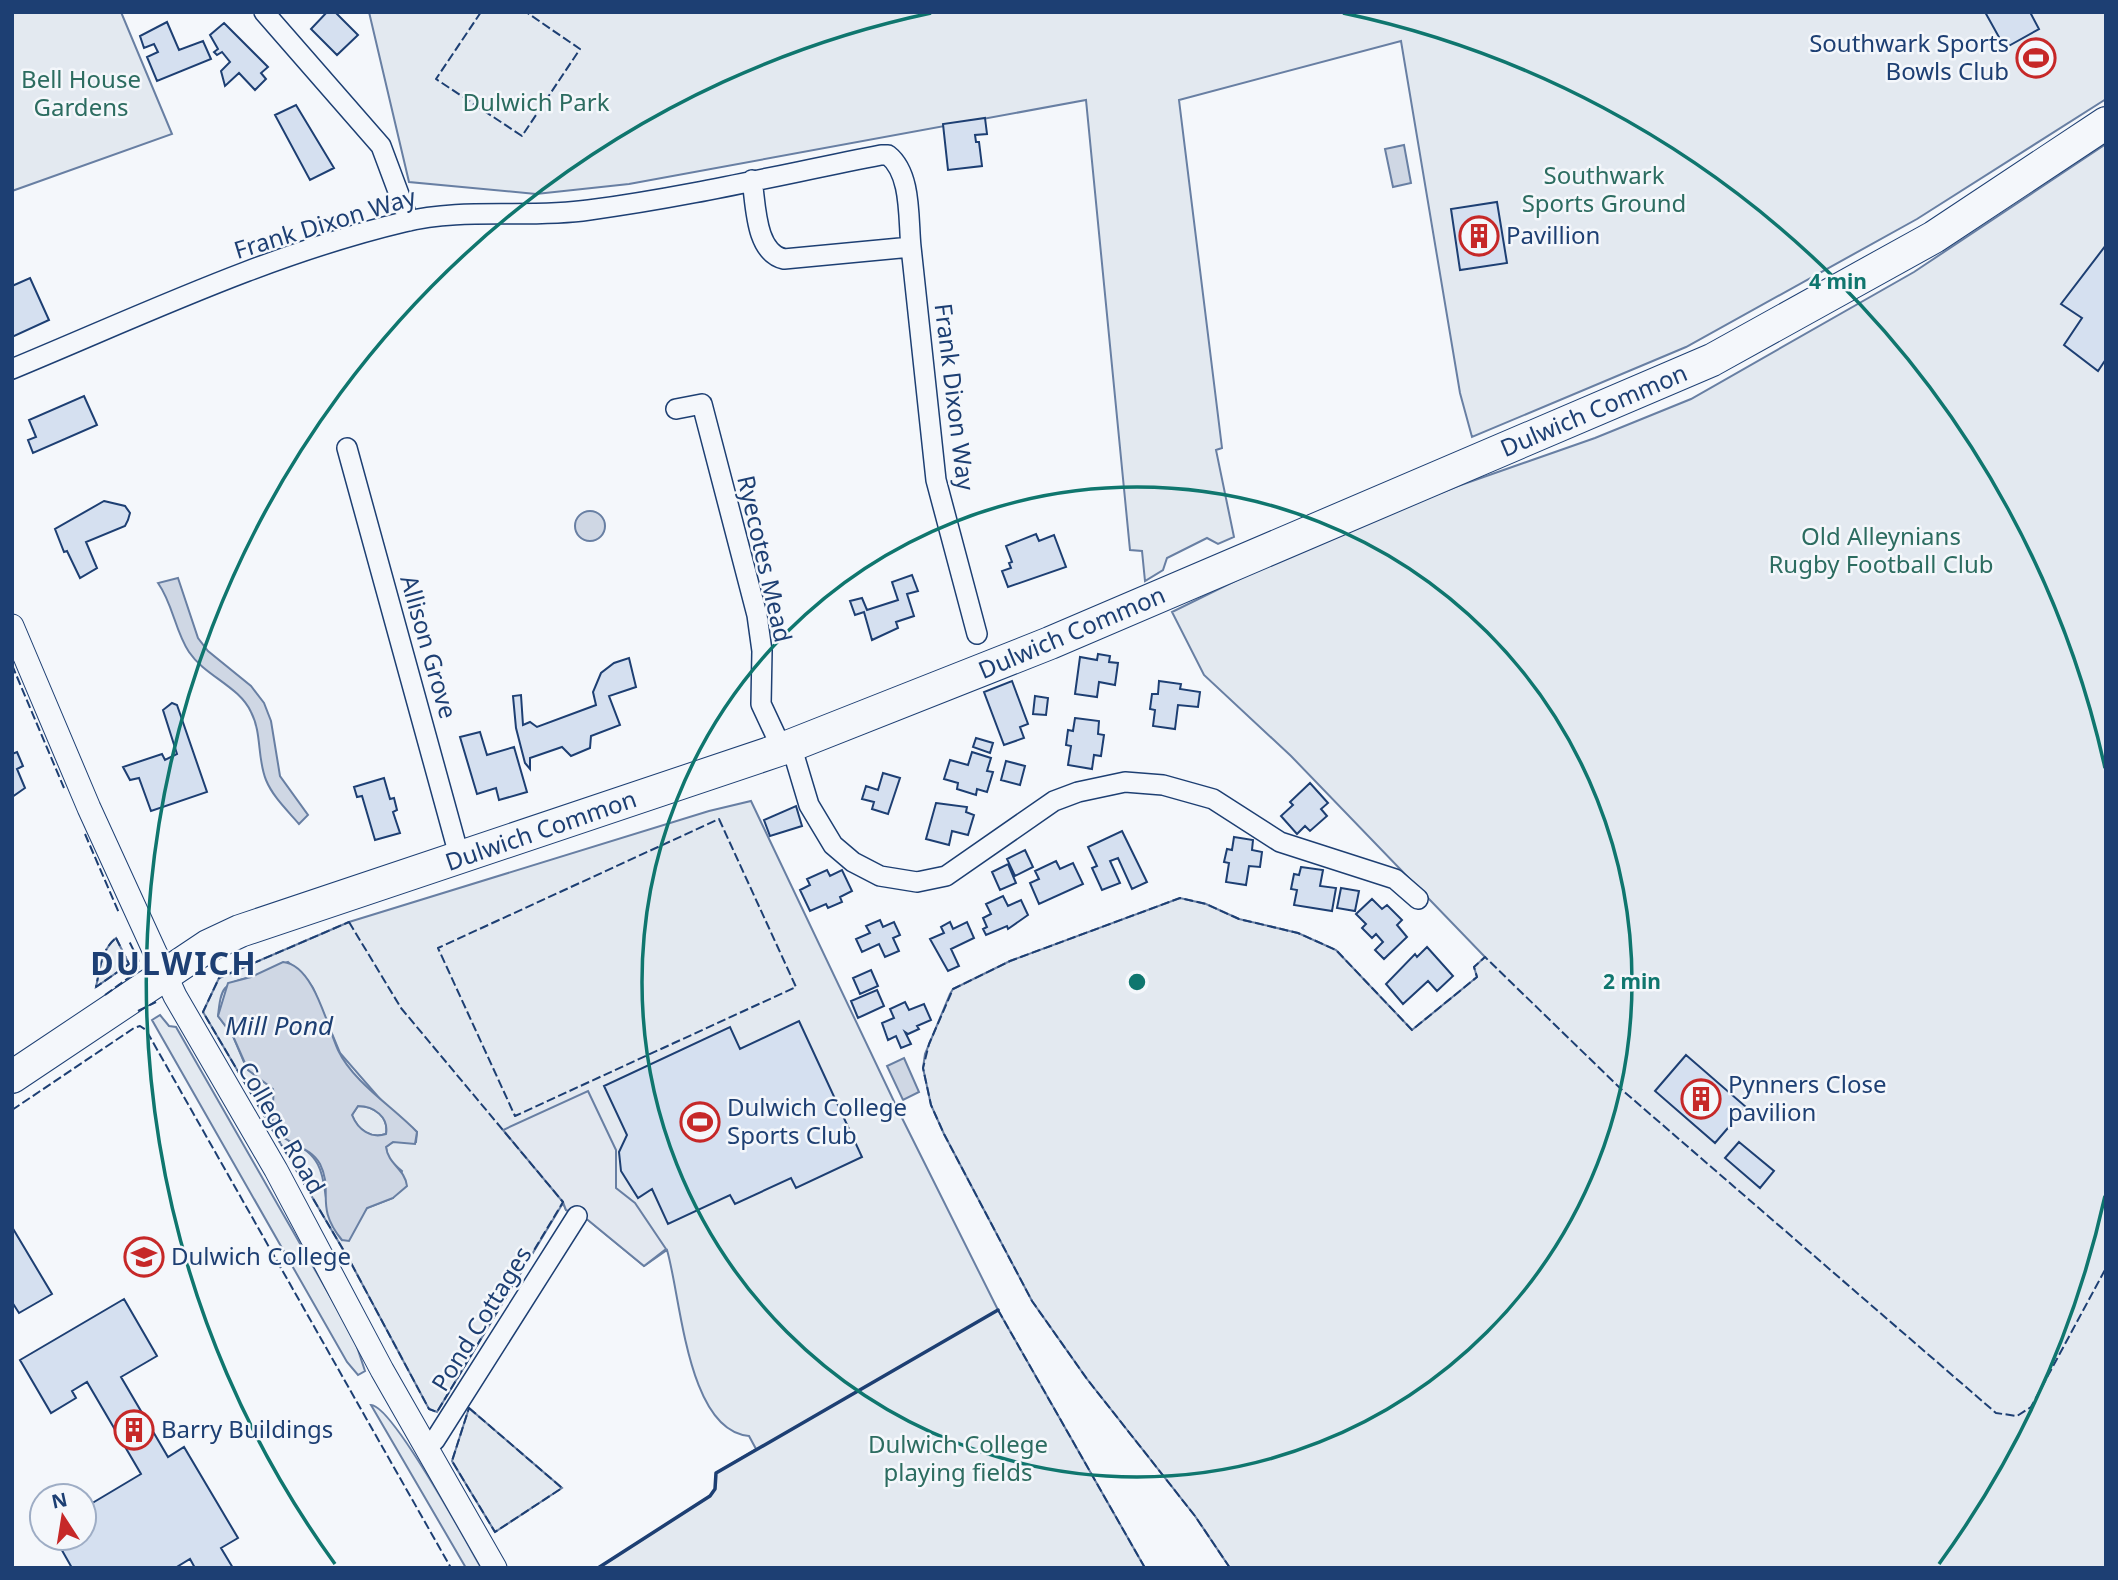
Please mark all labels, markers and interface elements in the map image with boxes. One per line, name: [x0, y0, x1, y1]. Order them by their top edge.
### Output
place label: Southwark Sports Bowls Club: [1809, 26, 2009, 87]
sports icon: Southwark Sports Bowls Club: [2015, 37, 2057, 79]
park label: Bell House Gardens: [21, 62, 141, 123]
park label: Dulwich Park: [463, 85, 610, 118]
park label: Southwark Sports Ground: [1522, 158, 1686, 219]
street label: Frank Dixon Way: [230, 179, 420, 266]
building icon: Pavillion: [1458, 215, 1500, 257]
place label: Pavillion: [1506, 218, 1600, 251]
text: 4 min: [1809, 267, 1867, 295]
street label: Frank Dixon Way: [928, 301, 983, 493]
street label: Dulwich Common: [1495, 355, 1692, 464]
street label: Ryecotes Mead: [730, 472, 801, 645]
park label: Old Alleynians Rugby Football Club: [1768, 519, 1994, 580]
street label: Allison Grove: [393, 571, 466, 722]
street label: Dulwich Common: [973, 577, 1170, 686]
street label: Dulwich Common: [441, 781, 640, 878]
district label: DULWICH: [90, 941, 258, 984]
text: 2 min: [1603, 967, 1661, 995]
centre of rings: [1125, 970, 1149, 994]
water label: Mill Pond: [225, 1007, 334, 1043]
street label: College Road: [231, 1055, 334, 1200]
place label: Pynners Close pavilion: [1728, 1067, 1887, 1128]
building icon: Pynners Close pavilion: [1680, 1078, 1722, 1120]
place label: Dulwich College Sports Club: [727, 1090, 907, 1151]
sports icon: Dulwich College Sports Club: [679, 1101, 721, 1143]
school or university icon: Dulwich College: [123, 1236, 165, 1278]
place label: Dulwich College: [171, 1239, 351, 1272]
street label: Pond Cottages: [423, 1239, 538, 1397]
building icon: Barry Buildings: [113, 1409, 155, 1451]
place label: Barry Buildings: [161, 1412, 333, 1445]
park label: Dulwich College playing fields: [868, 1427, 1048, 1488]
north arrow: [28, 1482, 98, 1552]
text: N: [49, 1486, 70, 1515]

